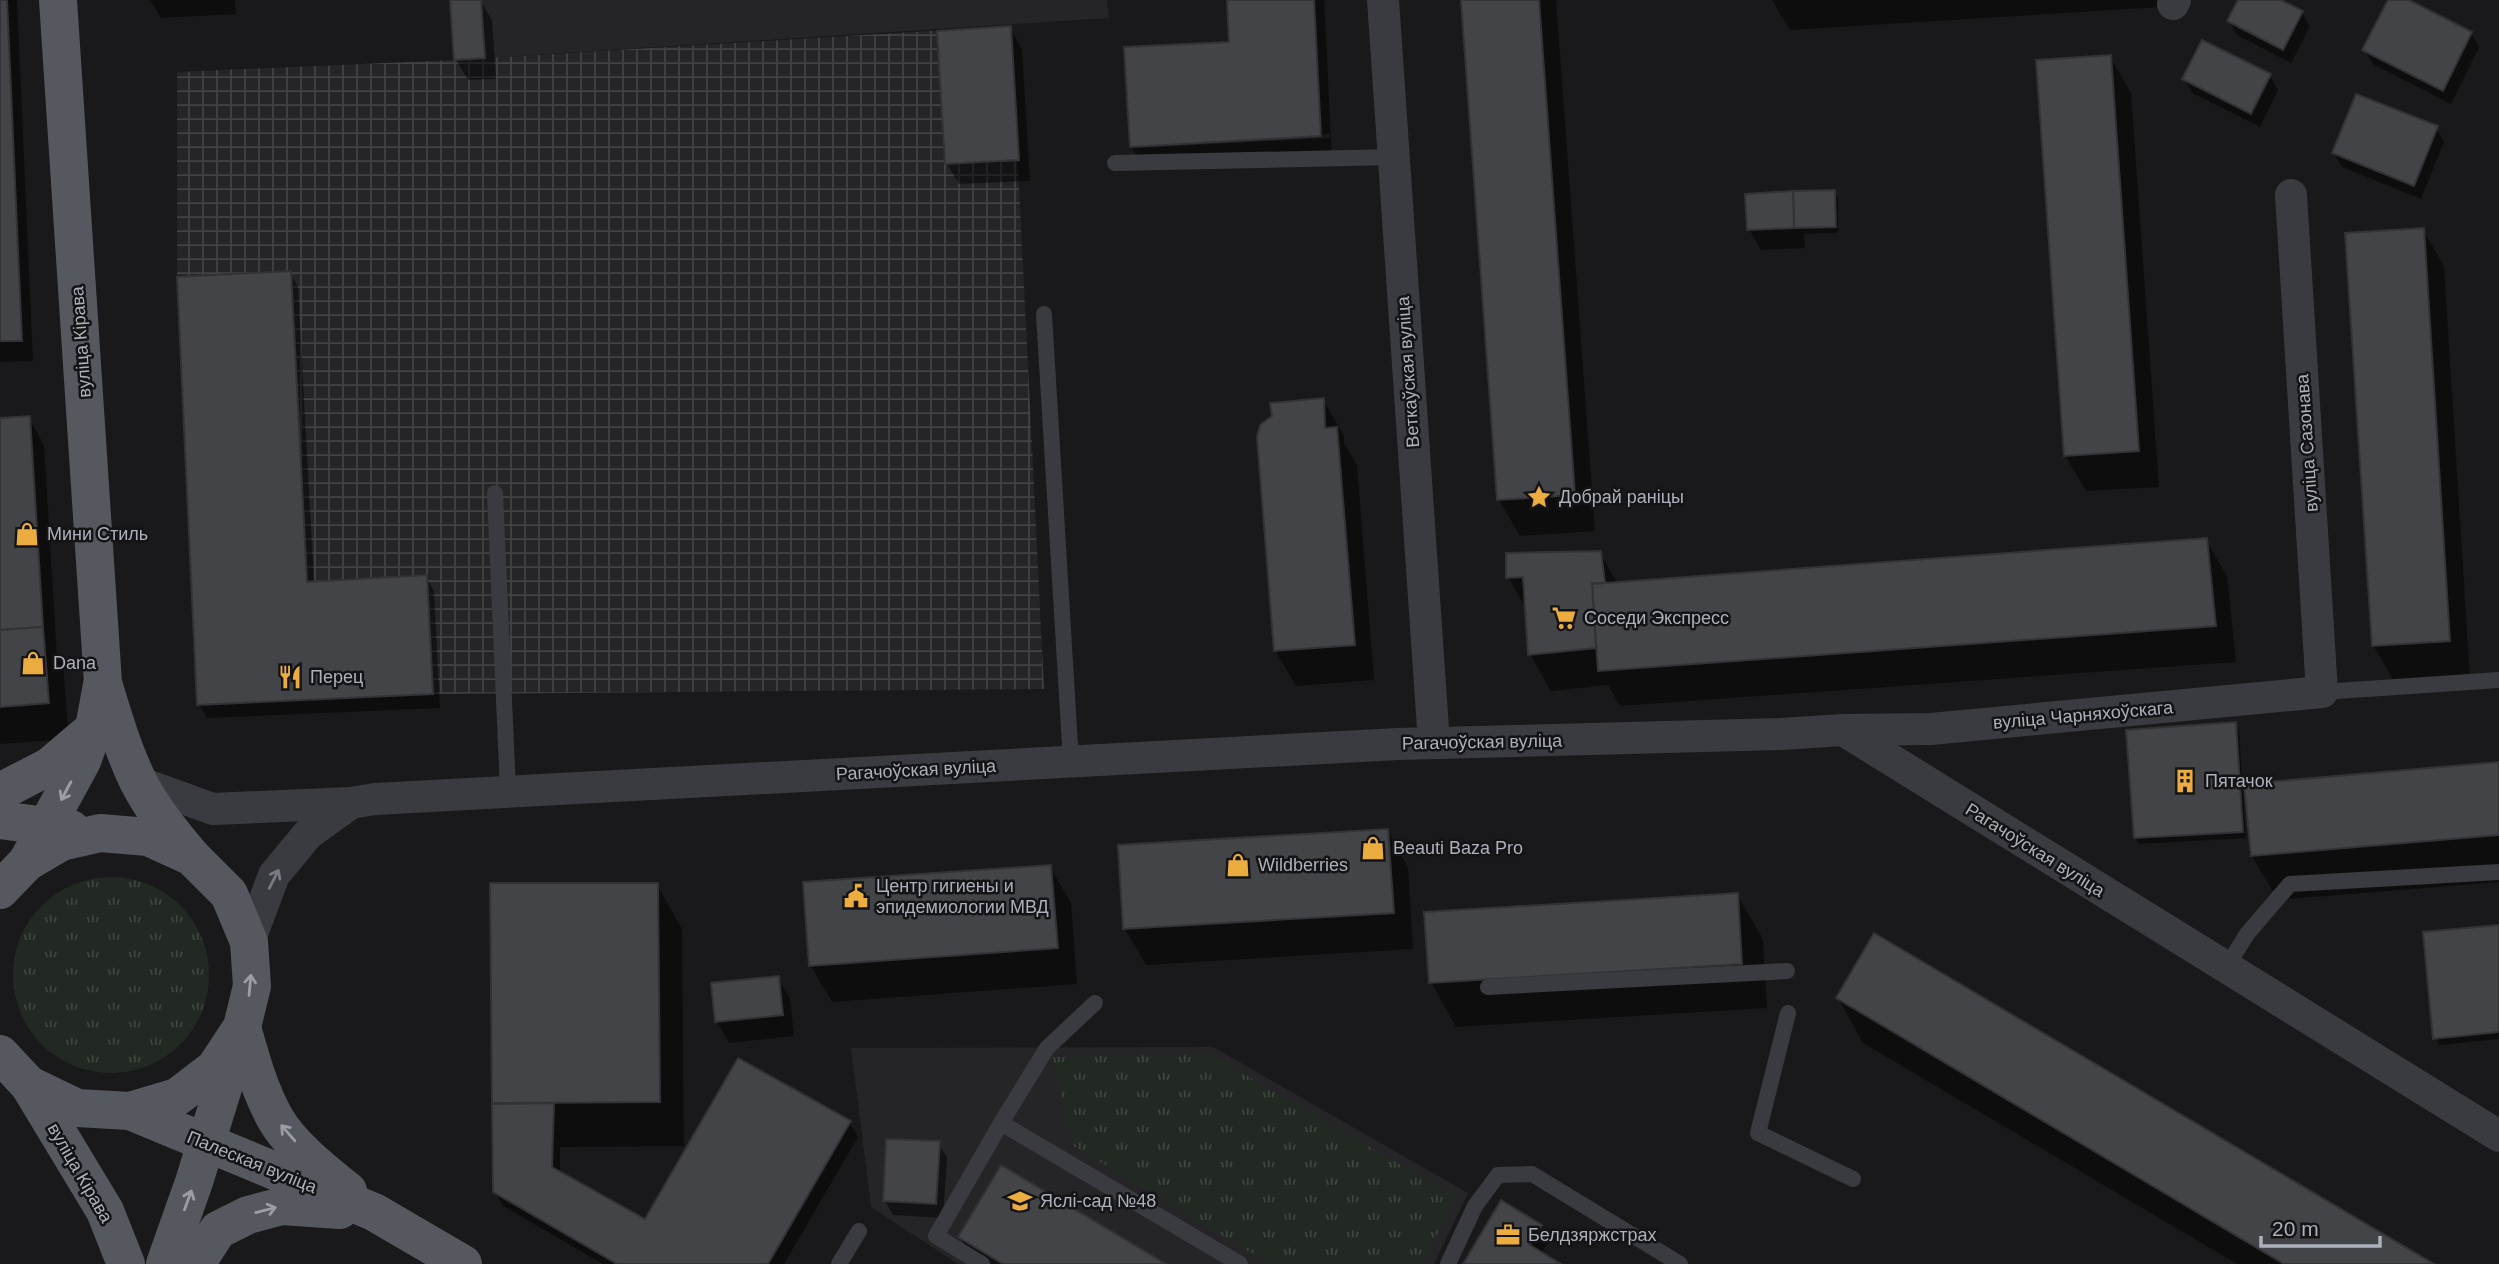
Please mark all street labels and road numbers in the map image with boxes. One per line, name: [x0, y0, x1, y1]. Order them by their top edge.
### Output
street label: вуліца Кірава: [67, 285, 95, 398]
street label: Веткаўская вуліца: [1393, 295, 1423, 448]
street label: вуліца Сазонава: [2292, 372, 2322, 513]
street label: вуліца Чарняхоўскага: [1992, 697, 2175, 733]
street label: Рагачоўская вуліца: [1402, 731, 1563, 753]
street label: Рагачоўская вуліца: [835, 756, 998, 784]
street label: Рагачоўская вуліца: [1962, 799, 2109, 901]
street label: вуліца Кірава: [43, 1120, 117, 1227]
street label: Палеская вуліца: [184, 1127, 321, 1198]

